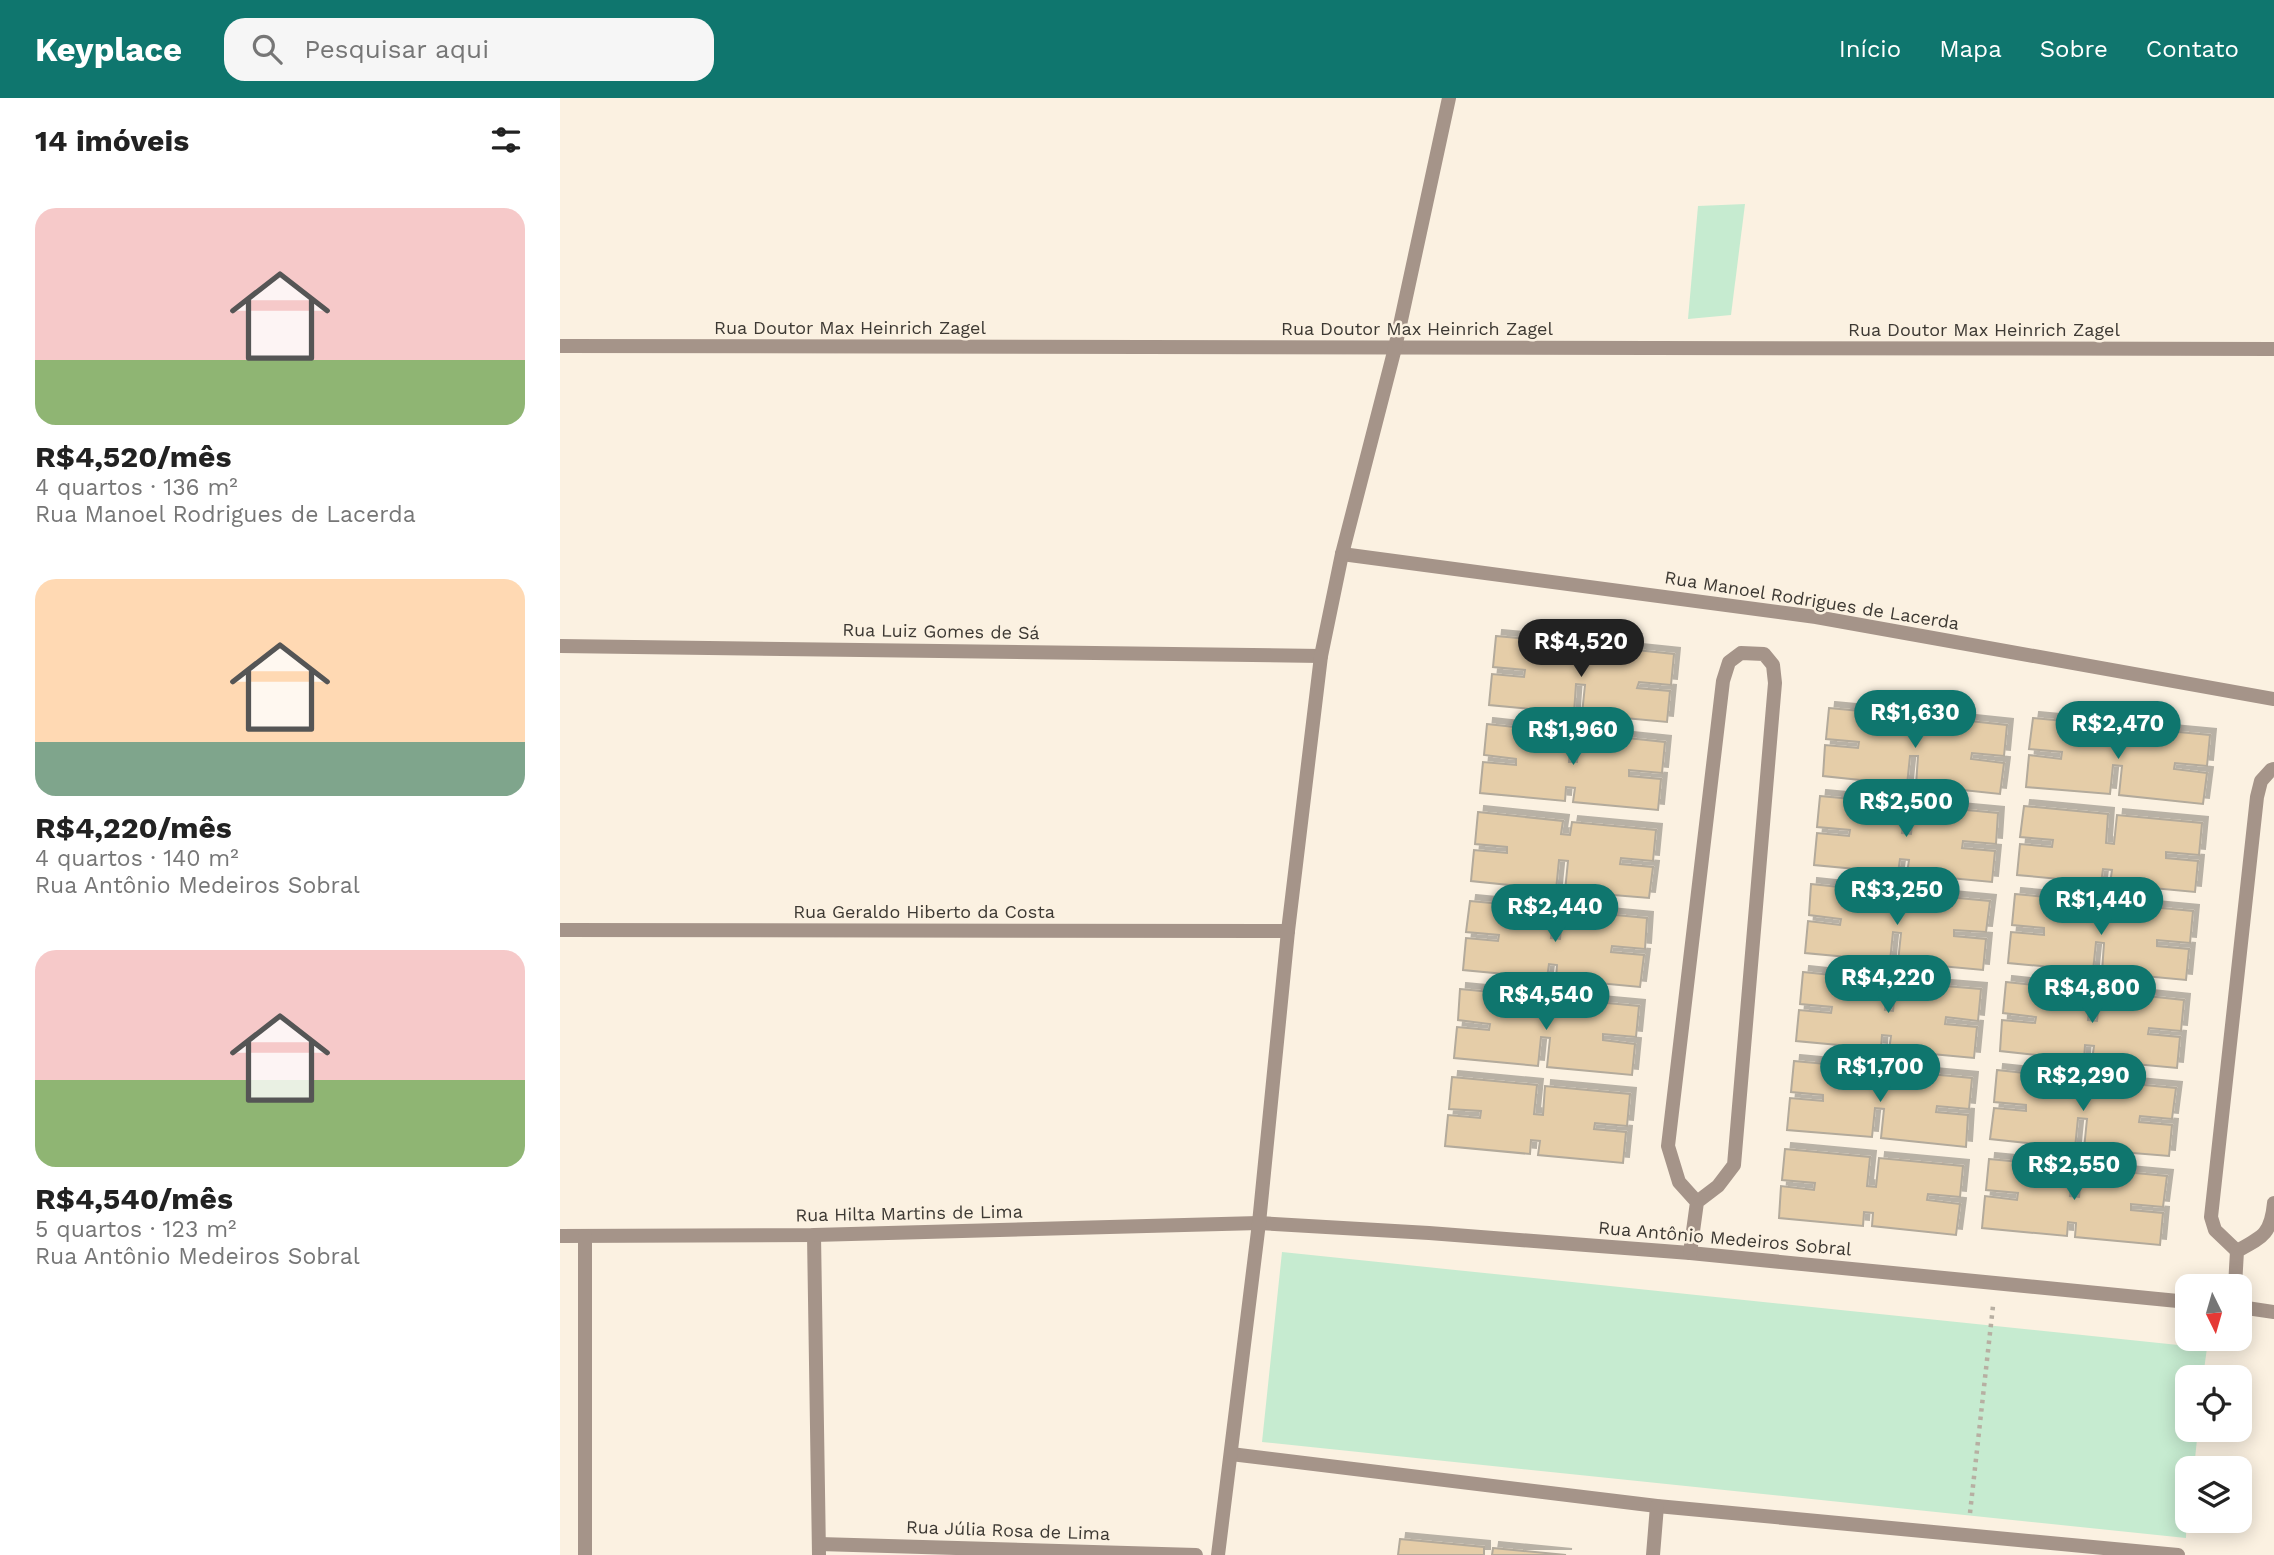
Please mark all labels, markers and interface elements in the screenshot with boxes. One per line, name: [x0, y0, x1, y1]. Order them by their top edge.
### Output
search box: [224, 18, 714, 81]
text: Keyplace: [35, 30, 182, 69]
icon: search: [248, 30, 286, 68]
text: Pesquisar aqui: [304, 34, 489, 64]
text: Início: [1839, 35, 1901, 63]
text: Mapa: [1939, 35, 2002, 63]
text: Sobre: [2040, 35, 2108, 63]
text: Contato: [2146, 35, 2239, 63]
icon: filters: [487, 121, 525, 159]
text: 14 imóveis: [35, 123, 189, 158]
icon: home: [217, 253, 343, 379]
street label: Rua Doutor Max Heinrich Zagel: [714, 317, 986, 338]
street label: Rua Doutor Max Heinrich Zagel: [1281, 318, 1553, 339]
street label: Rua Doutor Max Heinrich Zagel: [1848, 319, 2120, 340]
text: R$4,520/mês: [35, 439, 231, 474]
text: 4 quartos · 136 m²: [35, 474, 238, 501]
text: Rua Manoel Rodrigues de Lacerda: [35, 501, 416, 528]
street label: Rua Manoel Rodrigues de Lacerda: [1663, 566, 1961, 634]
street label: Rua Luiz Gomes de Sá: [842, 619, 1040, 643]
pin: R$4,520: [1516, 620, 1646, 679]
icon: home: [217, 624, 343, 750]
text: R$4,520: [1534, 628, 1628, 655]
pin: R$1,630: [1850, 690, 1980, 750]
text: R$1,630: [1870, 699, 1960, 726]
pin: R$2,470: [2053, 702, 2183, 761]
pin: R$1,960: [1508, 708, 1638, 767]
text: R$2,470: [2072, 710, 2164, 737]
text: R$1,960: [1528, 716, 1618, 743]
pin: R$2,500: [1841, 780, 1971, 839]
text: R$2,500: [1859, 788, 1953, 815]
text: R$4,220/mês: [35, 810, 232, 845]
text: 4 quartos · 140 m²: [35, 845, 239, 872]
pin: R$3,250: [1832, 868, 1962, 927]
text: Rua Antônio Medeiros Sobral: [35, 872, 360, 899]
text: R$3,250: [1851, 876, 1943, 903]
pin: R$1,440: [2036, 878, 2166, 937]
pin: R$2,440: [1490, 884, 1620, 944]
text: R$1,440: [2055, 886, 2147, 913]
text: R$2,440: [1507, 893, 1603, 920]
street label: Rua Geraldo Hiberto da Costa: [793, 901, 1055, 922]
pin: R$4,220: [1823, 956, 1953, 1015]
text: R$4,220: [1841, 964, 1935, 991]
pin: R$4,800: [2027, 965, 2157, 1025]
pin: R$4,540: [1481, 972, 1611, 1032]
text: R$4,800: [2044, 974, 2140, 1001]
text: R$4,540: [1498, 981, 1594, 1008]
icon: home: [217, 995, 343, 1121]
pin: R$1,700: [1815, 1044, 1945, 1104]
text: R$1,700: [1836, 1053, 1924, 1080]
pin: R$2,290: [2018, 1054, 2148, 1113]
text: R$2,290: [2036, 1062, 2130, 1089]
pin: R$2,550: [2009, 1142, 2139, 1202]
text: R$2,550: [2028, 1151, 2120, 1178]
text: R$4,540/mês: [35, 1181, 233, 1216]
street label: Rua Hilta Martins de Lima: [795, 1201, 1023, 1225]
text: 5 quartos · 123 m²: [35, 1216, 236, 1243]
street label: Rua Antônio Medeiros Sobral: [1597, 1216, 1853, 1260]
text: Rua Antônio Medeiros Sobral: [35, 1243, 360, 1270]
north arrow: [2175, 1274, 2252, 1351]
map controls: [2175, 1274, 2252, 1533]
button: locate: [2175, 1365, 2252, 1442]
button: layers: [2175, 1456, 2252, 1533]
street label: Rua Júlia Rosa de Lima: [906, 1516, 1110, 1544]

